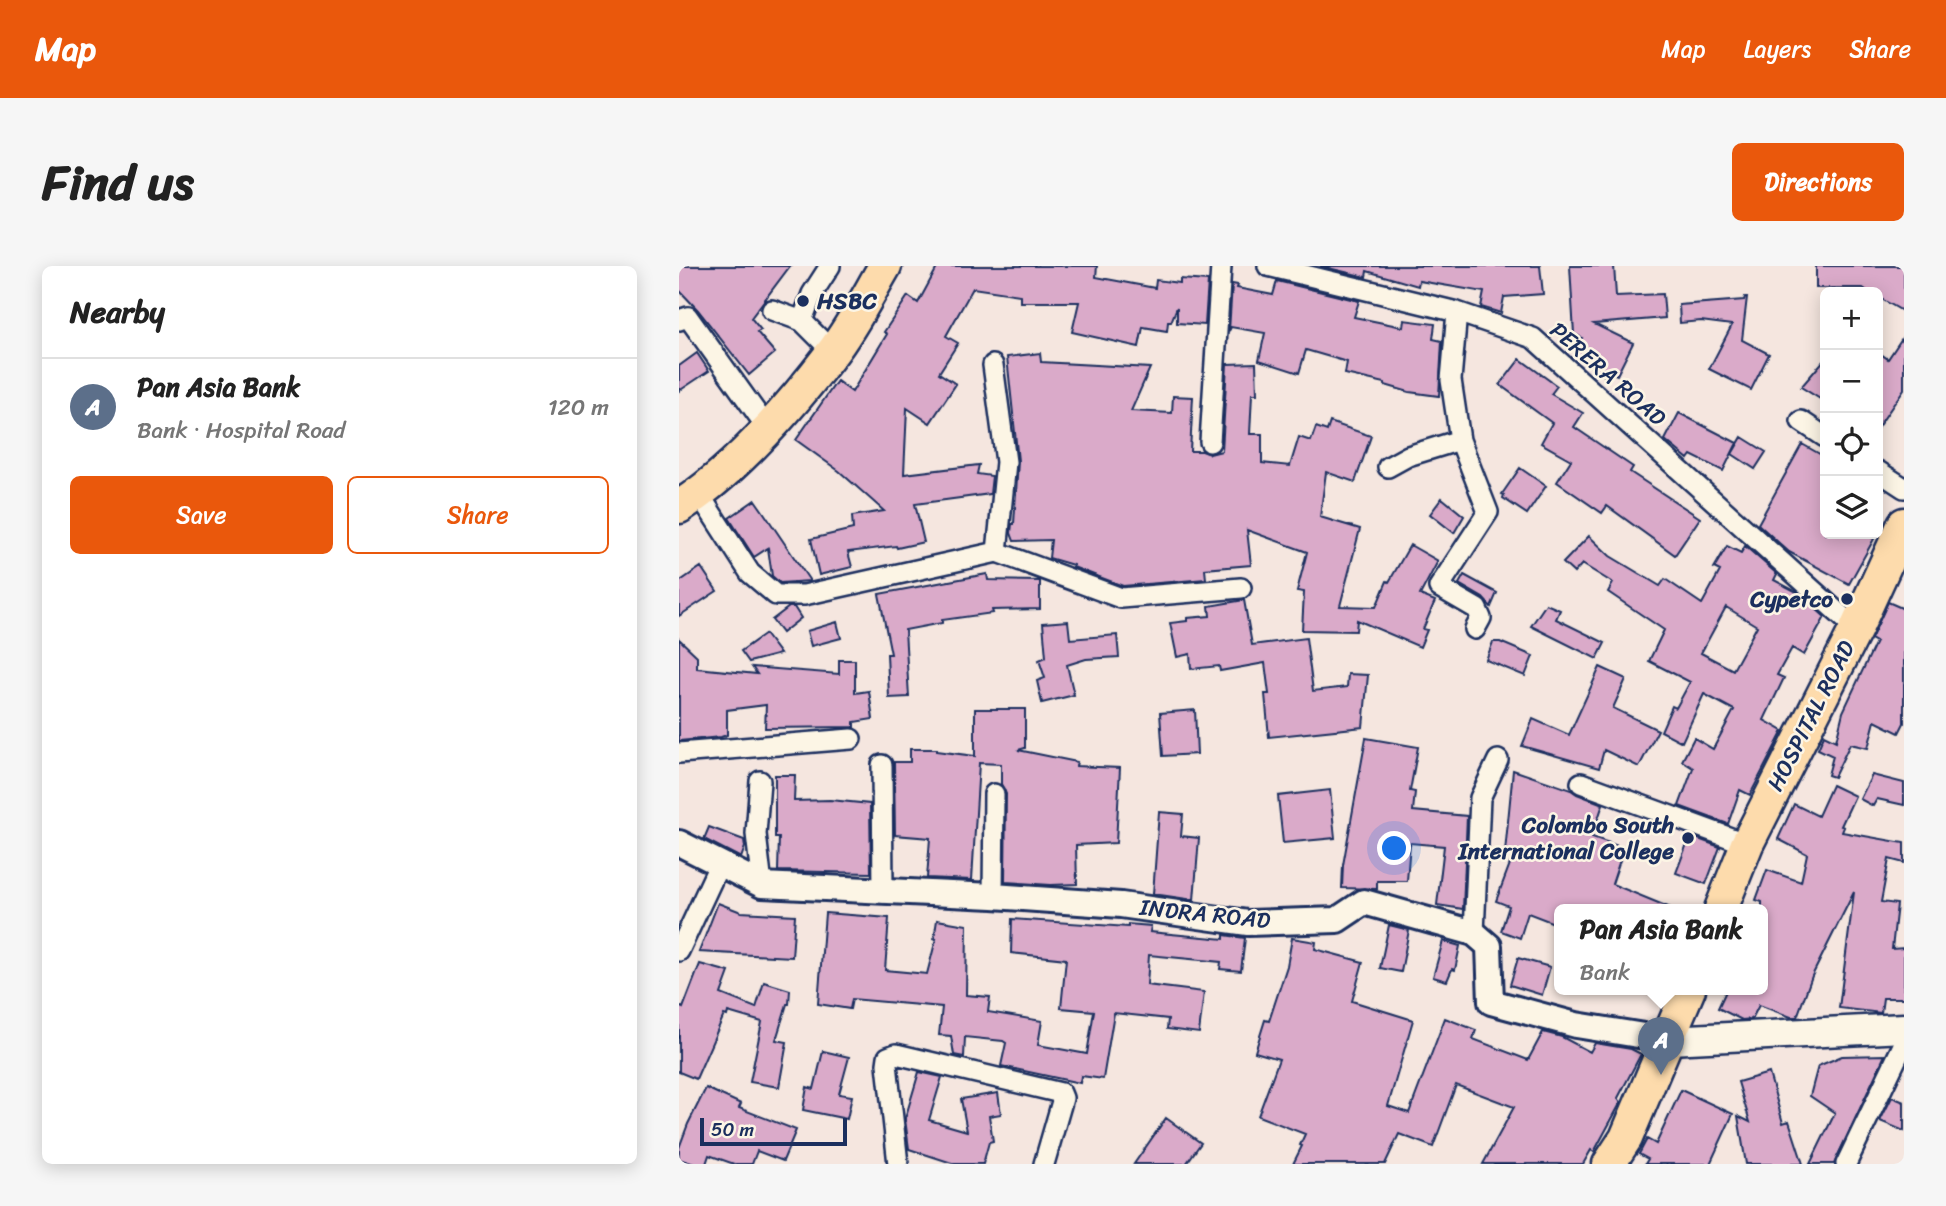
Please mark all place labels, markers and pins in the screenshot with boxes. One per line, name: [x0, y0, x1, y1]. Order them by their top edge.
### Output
place label: HSBC: [816, 281, 877, 322]
marker: HSBC: [795, 293, 811, 309]
place label: Cypetco: [1749, 579, 1833, 620]
marker: Cypetco: [1839, 591, 1855, 607]
place label: Colombo South International College: [1457, 805, 1674, 872]
marker: Colombo South International College: [1680, 830, 1696, 846]
pin: A: [1638, 1017, 1684, 1075]

